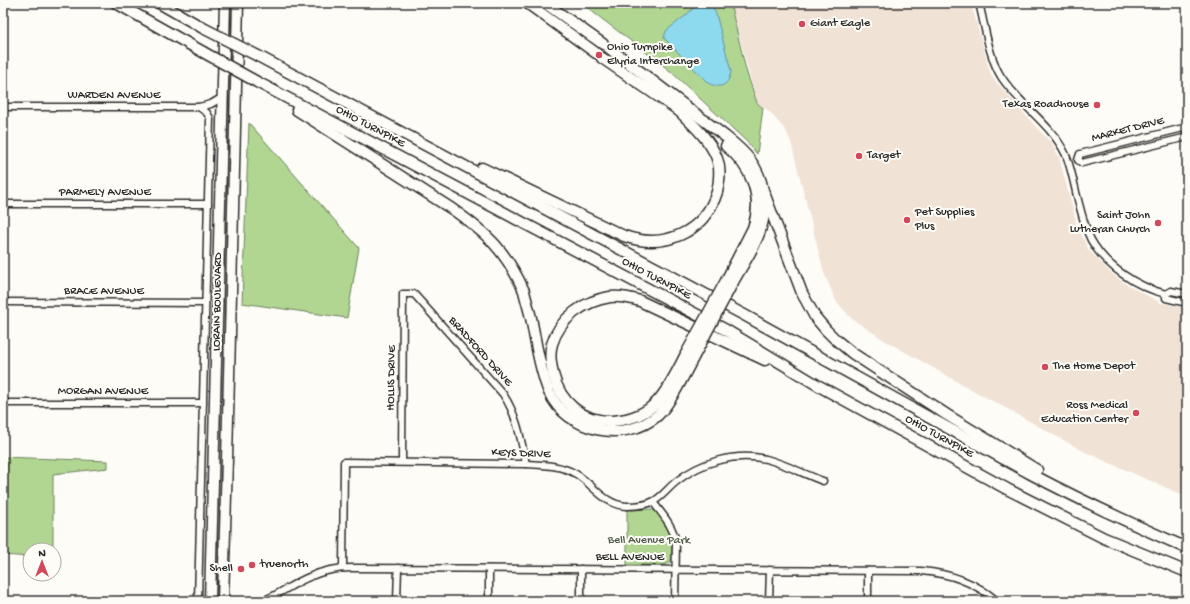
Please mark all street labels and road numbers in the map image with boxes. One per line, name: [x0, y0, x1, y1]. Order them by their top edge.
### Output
street label: WARDEN AVENUE: [67, 89, 161, 103]
street label: OHIO TURNPIKE: [333, 103, 407, 151]
street label: MARKET DRIVE: [1090, 114, 1166, 146]
street label: PARMELY AVENUE: [58, 186, 152, 200]
street label: LORAIN BOULEVARD: [210, 252, 226, 351]
street label: OHIO TURNPIKE: [619, 255, 693, 303]
street label: BRACE AVENUE: [63, 285, 144, 299]
street label: BRADFORD DRIVE: [444, 314, 515, 390]
street label: HOLLIS DRIVE: [384, 345, 400, 411]
street label: MORGAN AVENUE: [58, 385, 149, 399]
street label: OHIO TURNPIKE: [902, 412, 976, 462]
street label: KEYS DRIVE: [491, 446, 551, 462]
street label: BELL AVENUE: [595, 551, 665, 565]

